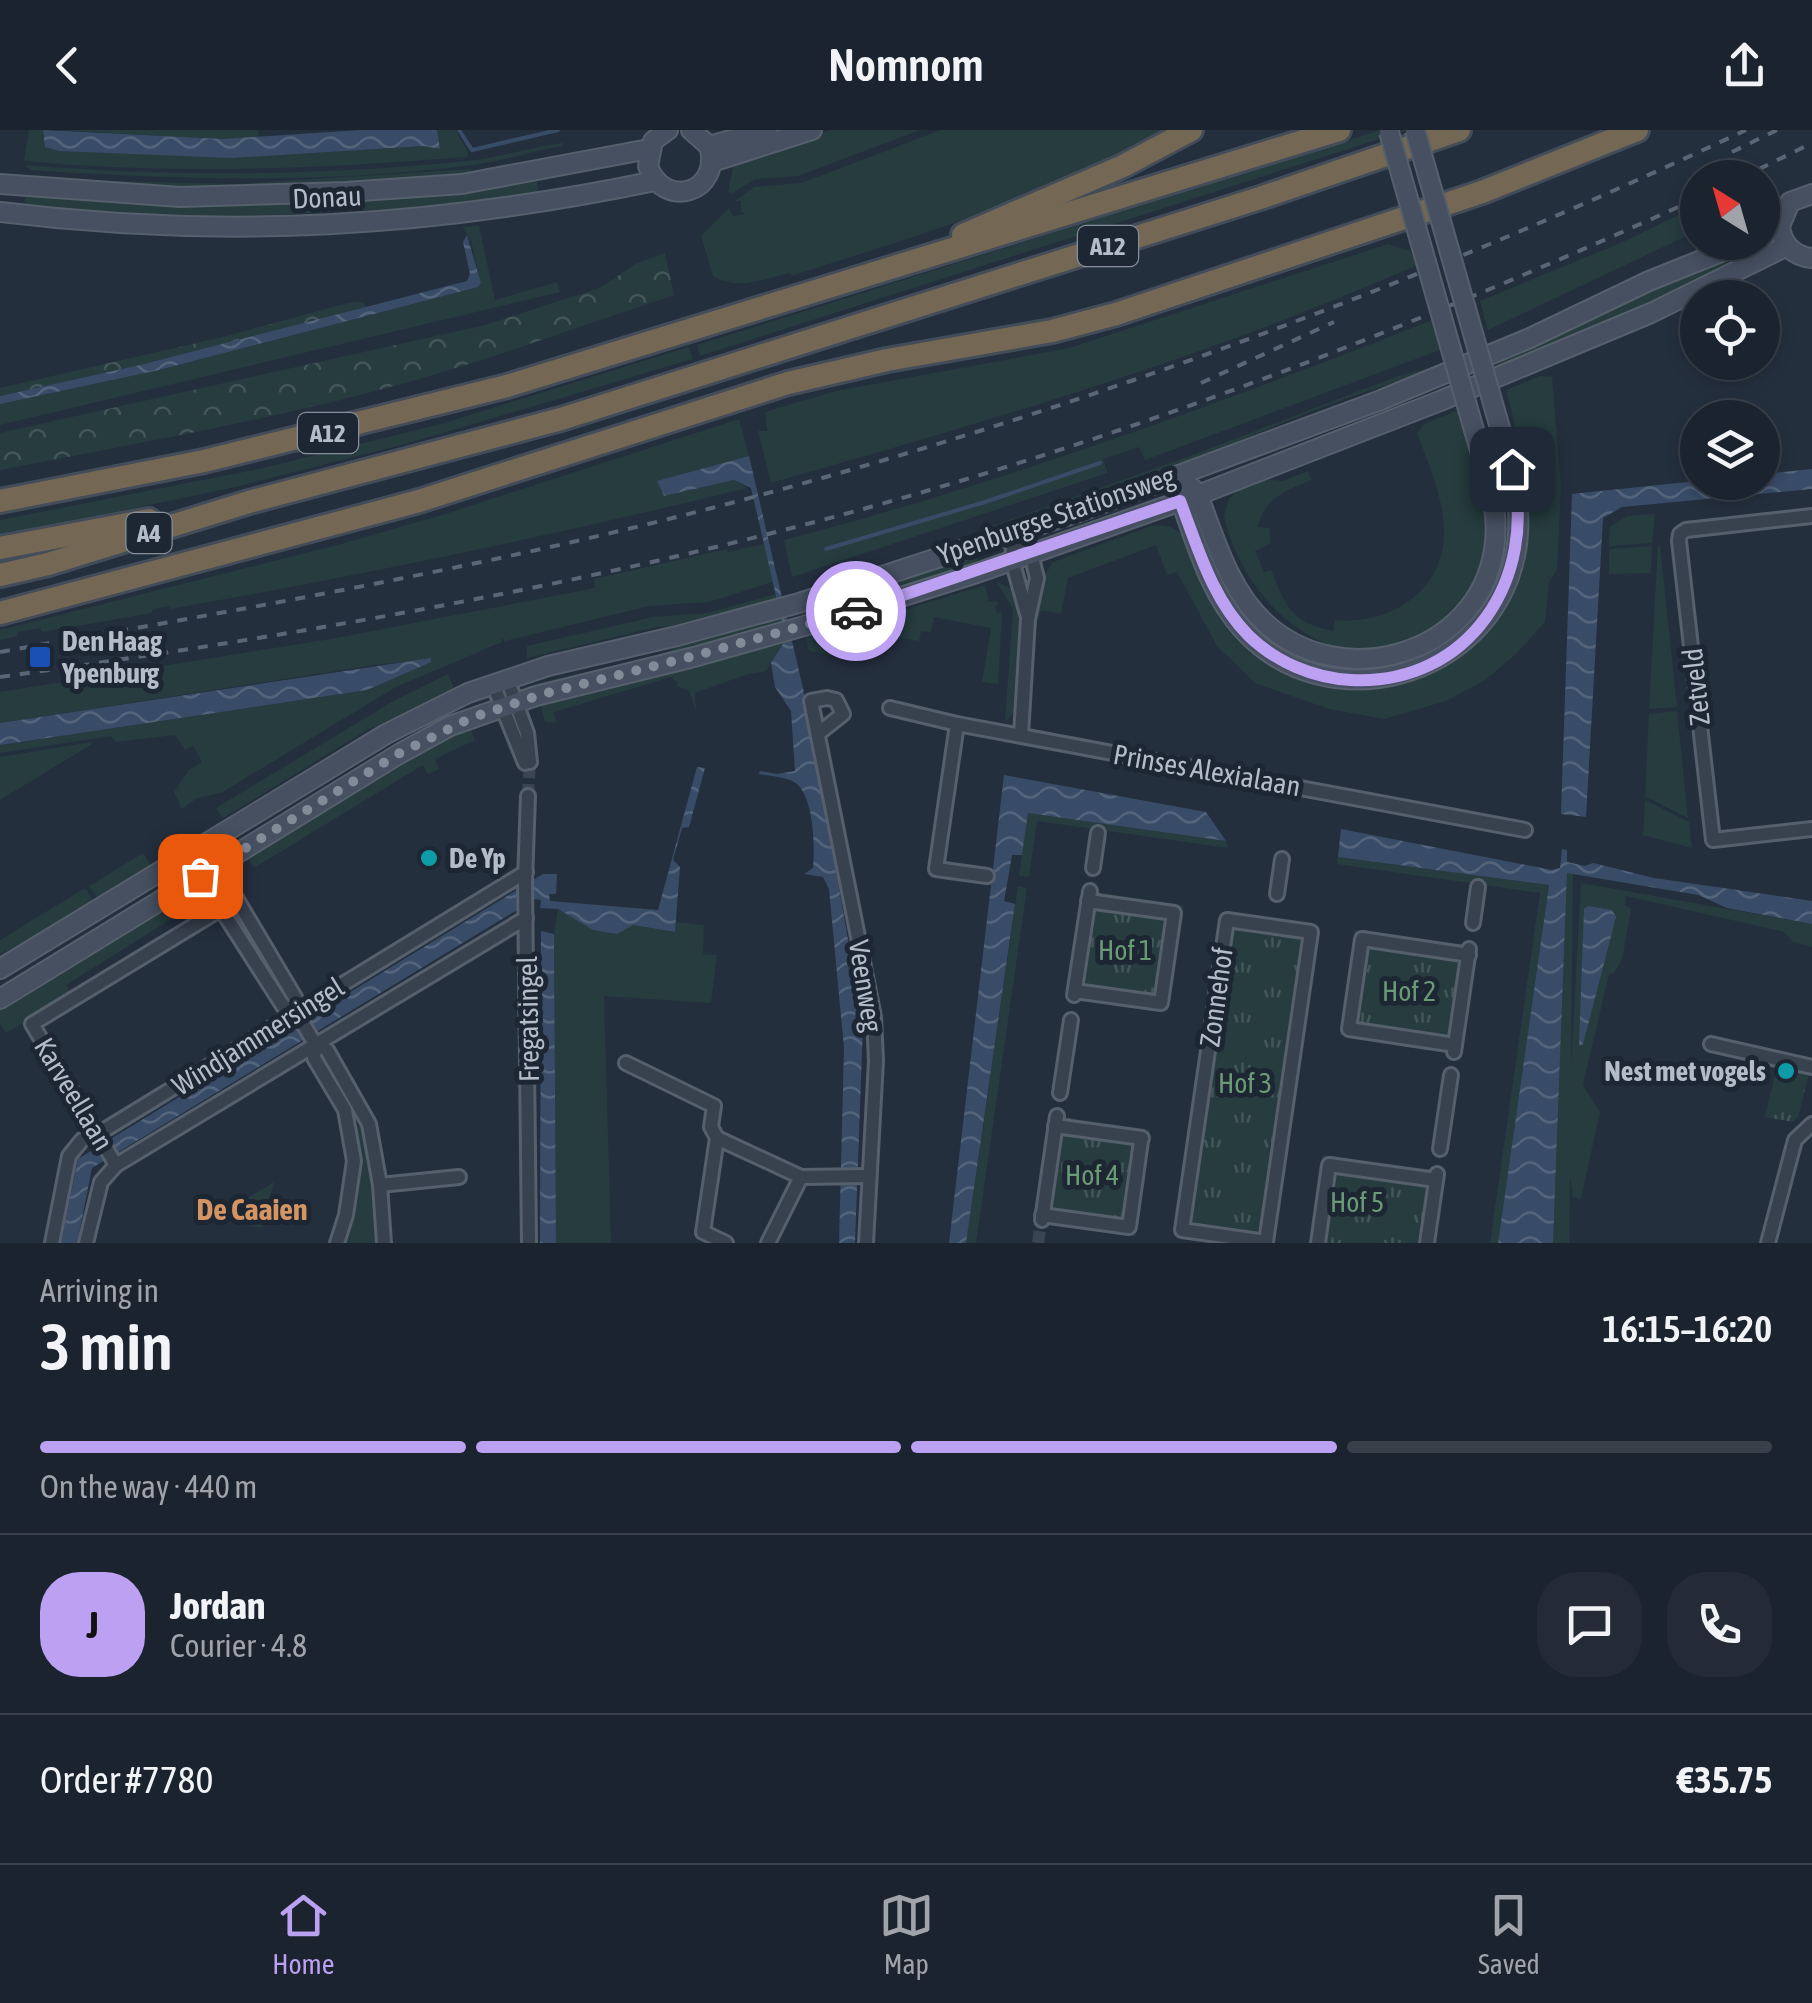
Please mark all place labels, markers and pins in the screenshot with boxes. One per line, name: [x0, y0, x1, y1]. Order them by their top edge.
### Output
pin: [1470, 427, 1555, 512]
place label: Den Haag Ypenburg: [61, 625, 163, 689]
marker: Den Haag Ypenburg: [27, 644, 53, 670]
pin: [158, 834, 243, 919]
place label: De Yp: [449, 842, 506, 874]
marker: De Yp: [418, 847, 440, 869]
place label: Nest met vogels: [1604, 1055, 1766, 1087]
marker: Nest met vogels: [1775, 1060, 1797, 1082]

